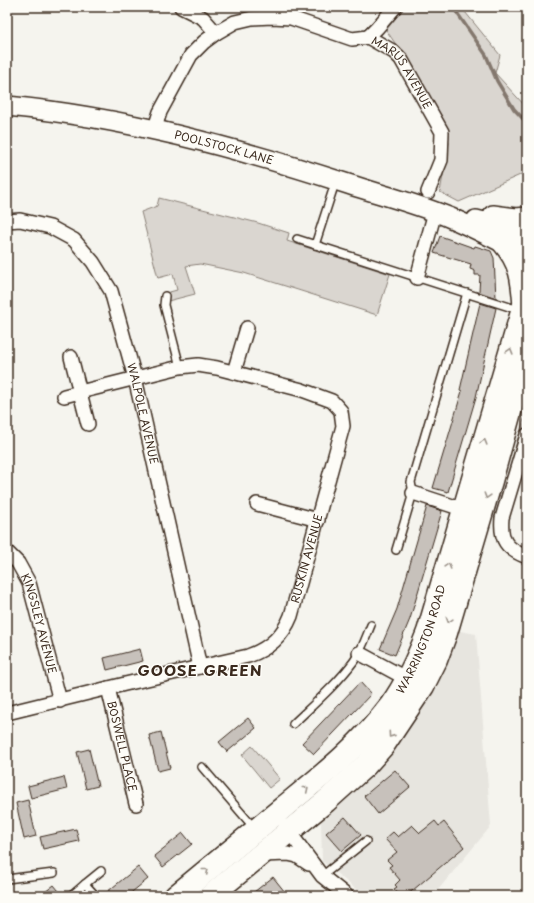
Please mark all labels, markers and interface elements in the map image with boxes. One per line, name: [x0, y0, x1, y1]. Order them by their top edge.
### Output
street label: MARUS AVENUE: [368, 32, 436, 112]
street label: POOLSTOCK LANE: [173, 126, 276, 168]
one-way arrow: [506, 348, 514, 354]
street label: WALPOLE AVENUE: [123, 361, 163, 466]
one-way arrow: [479, 438, 488, 445]
one-way arrow: [483, 492, 492, 499]
street label: RUSKIN AVENUE: [286, 512, 327, 605]
one-way arrow: [443, 563, 452, 570]
street label: KINGSLEY AVENUE: [17, 570, 62, 676]
street label: WARRINGTON ROAD: [391, 583, 449, 697]
one-way arrow: [445, 617, 454, 624]
district label: GOOSE GREEN: [137, 658, 263, 681]
street label: BOSWELL PLACE: [103, 699, 142, 793]
one-way arrow: [389, 731, 396, 738]
one-way arrow: [302, 786, 309, 793]
one-way arrow: [202, 869, 209, 876]

